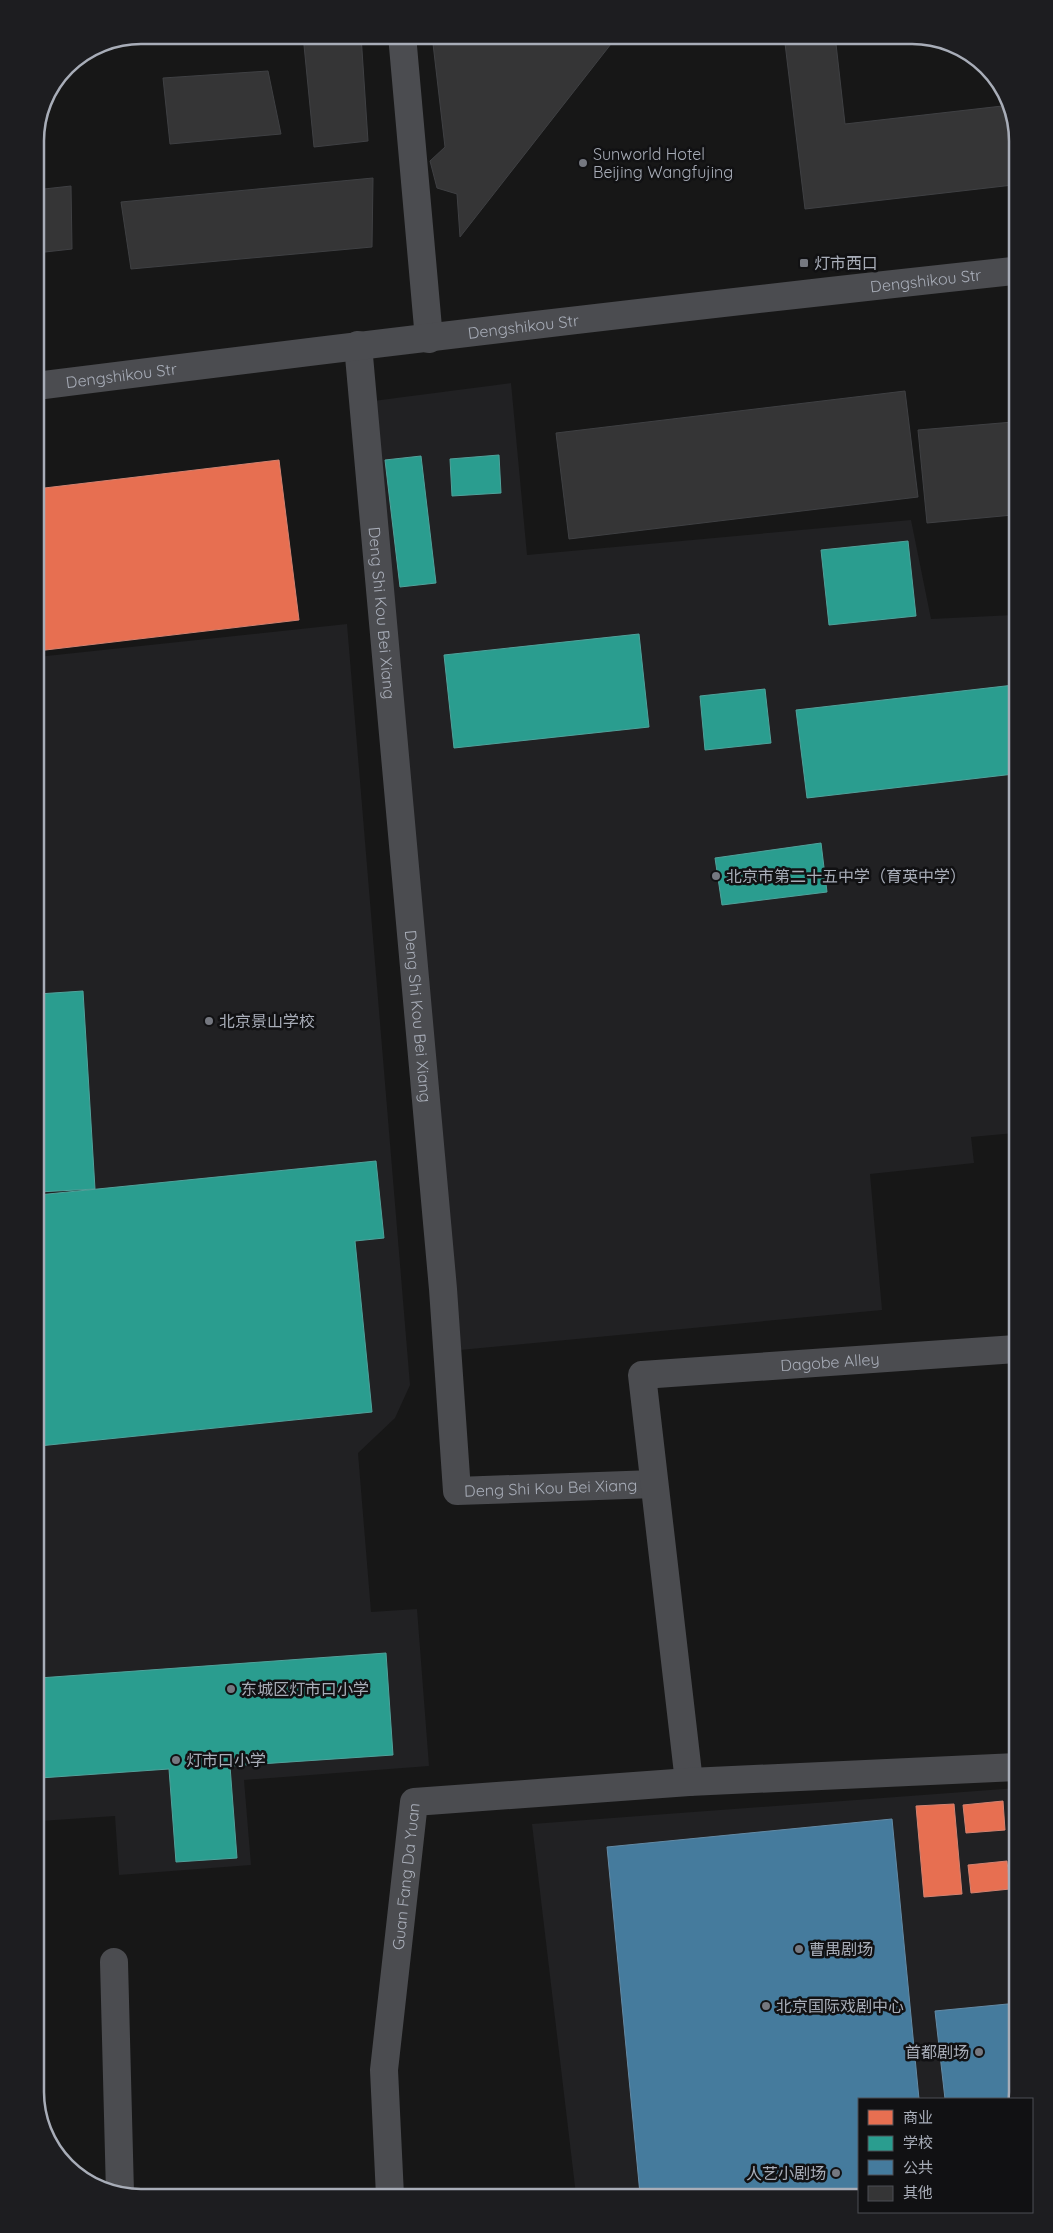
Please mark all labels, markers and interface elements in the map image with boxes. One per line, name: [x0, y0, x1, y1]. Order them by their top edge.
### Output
place label: Sunworld Hotel Beijing Wangfujing: [593, 144, 733, 182]
marker: Sunworld Hotel Beijing Wangfujing: [577, 157, 589, 169]
place label: 灯市西口: [814, 253, 878, 273]
marker: 灯市西口: [798, 257, 810, 269]
street label: Dengshikou Str: [869, 264, 982, 297]
street label: Dengshikou Str: [467, 310, 580, 343]
street label: Dengshikou Str: [65, 358, 178, 392]
street label: Deng Shi Kou Bei Xiang: [364, 526, 400, 700]
place label: 北京市第二十五中学（育英中学）: [726, 866, 966, 886]
marker: 北京市第二十五中学（育英中学）: [710, 870, 722, 882]
street label: Deng Shi Kou Bei Xiang: [401, 929, 436, 1103]
place label: 北京景山学校: [219, 1011, 315, 1031]
marker: 北京景山学校: [203, 1015, 215, 1027]
street label: Dagobe Alley: [780, 1349, 880, 1375]
street label: Deng Shi Kou Bei Xiang: [464, 1475, 638, 1501]
place label: 东城区灯市口小学: [241, 1679, 369, 1699]
marker: 东城区灯市口小学: [225, 1683, 237, 1695]
place label: 灯市口小学: [186, 1750, 266, 1770]
marker: 灯市口小学: [170, 1754, 182, 1766]
street label: Guan Fang Da Yuan: [388, 1802, 424, 1951]
place label: 曹禺剧场: [809, 1939, 873, 1959]
marker: 曹禺剧场: [793, 1943, 805, 1955]
place label: 北京国际戏剧中心: [776, 1996, 904, 2016]
marker: 北京国际戏剧中心: [760, 2000, 772, 2012]
place label: 首都剧场: [905, 2042, 969, 2062]
marker: 首都剧场: [973, 2046, 985, 2058]
legend: [858, 2098, 1033, 2213]
text: 商业: [903, 2108, 933, 2127]
text: 学校: [903, 2133, 933, 2152]
text: 公共: [903, 2158, 933, 2177]
place label: 人艺小剧场: [746, 2163, 826, 2183]
marker: 人艺小剧场: [830, 2167, 842, 2179]
text: 其他: [903, 2183, 933, 2202]

